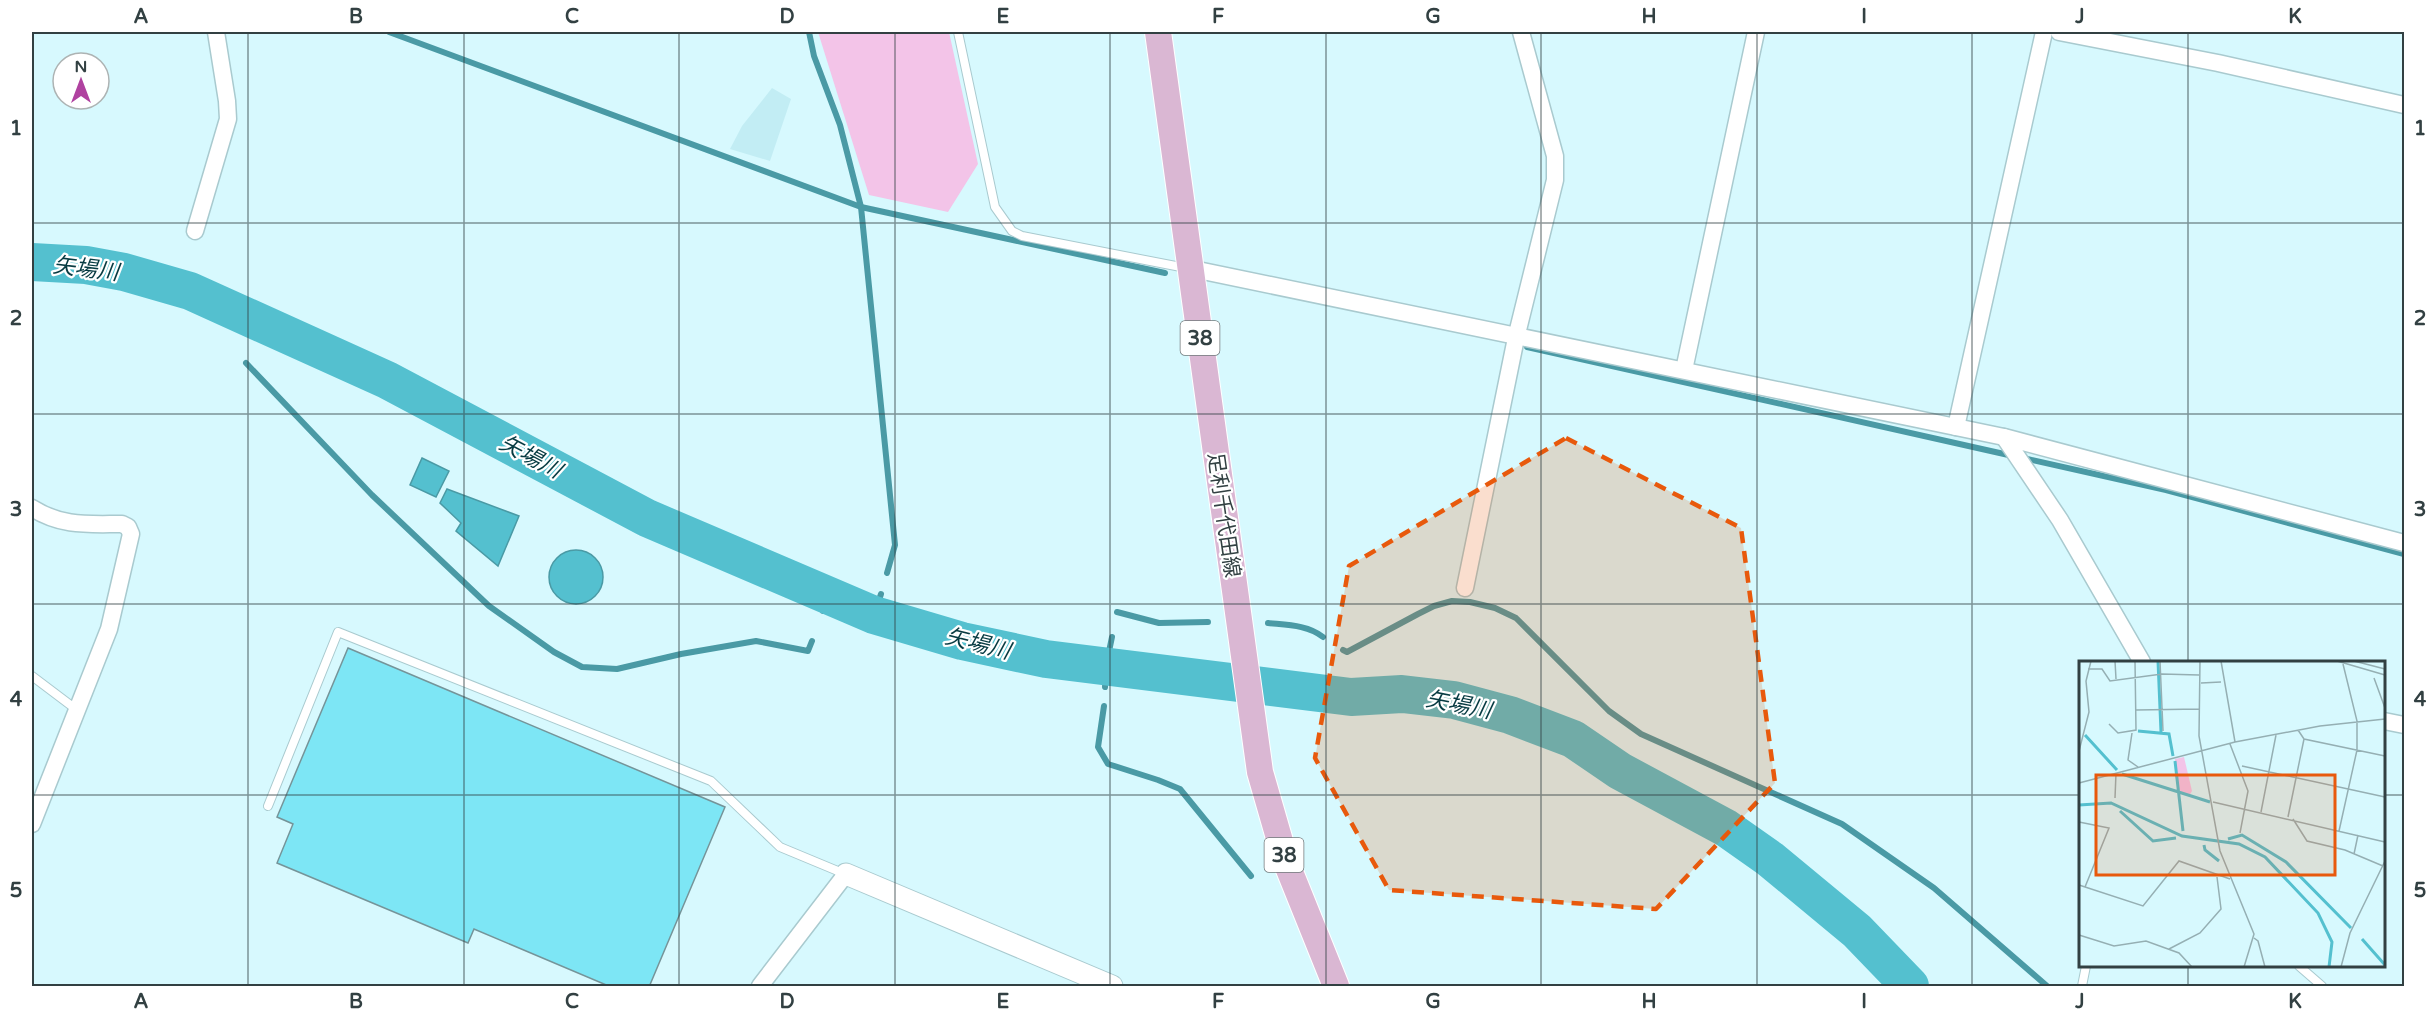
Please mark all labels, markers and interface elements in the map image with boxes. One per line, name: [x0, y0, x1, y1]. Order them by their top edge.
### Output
text: A: [134, 5, 149, 29]
text: B: [349, 5, 363, 29]
text: C: [565, 5, 579, 29]
text: D: [779, 5, 795, 29]
text: E: [997, 5, 1010, 29]
text: F: [1212, 5, 1224, 29]
text: G: [1425, 5, 1441, 29]
text: H: [1641, 5, 1657, 29]
text: I: [1861, 5, 1867, 29]
text: J: [2074, 5, 2085, 29]
text: K: [2288, 5, 2302, 29]
north arrow: [51, 51, 111, 111]
text: N: [75, 57, 87, 77]
text: 1: [10, 117, 22, 141]
text: 1: [2414, 117, 2426, 141]
water label: 矢場川: [52, 252, 122, 286]
text: 2: [10, 307, 22, 331]
text: 2: [2414, 307, 2426, 331]
road number: 38: [1180, 321, 1220, 355]
water label: 矢場川: [495, 430, 568, 485]
street label: 足利千代田線: [1202, 451, 1245, 579]
text: 3: [10, 498, 22, 522]
text: 3: [2414, 498, 2426, 522]
water label: 矢場川: [943, 623, 1015, 665]
inset map: [2079, 661, 2385, 967]
water label: 矢場川: [1424, 686, 1496, 724]
text: 4: [10, 688, 23, 712]
text: 4: [2414, 688, 2427, 712]
road number: 38: [1264, 838, 1304, 872]
text: 5: [10, 879, 22, 903]
text: 5: [2414, 879, 2426, 903]
text: A: [134, 990, 149, 1014]
text: B: [349, 990, 363, 1014]
text: C: [565, 990, 579, 1014]
text: D: [779, 990, 795, 1014]
text: E: [997, 990, 1010, 1014]
text: F: [1212, 990, 1224, 1014]
text: G: [1425, 990, 1441, 1014]
text: H: [1641, 990, 1657, 1014]
text: I: [1861, 990, 1867, 1014]
text: J: [2074, 990, 2085, 1014]
text: K: [2288, 990, 2302, 1014]

